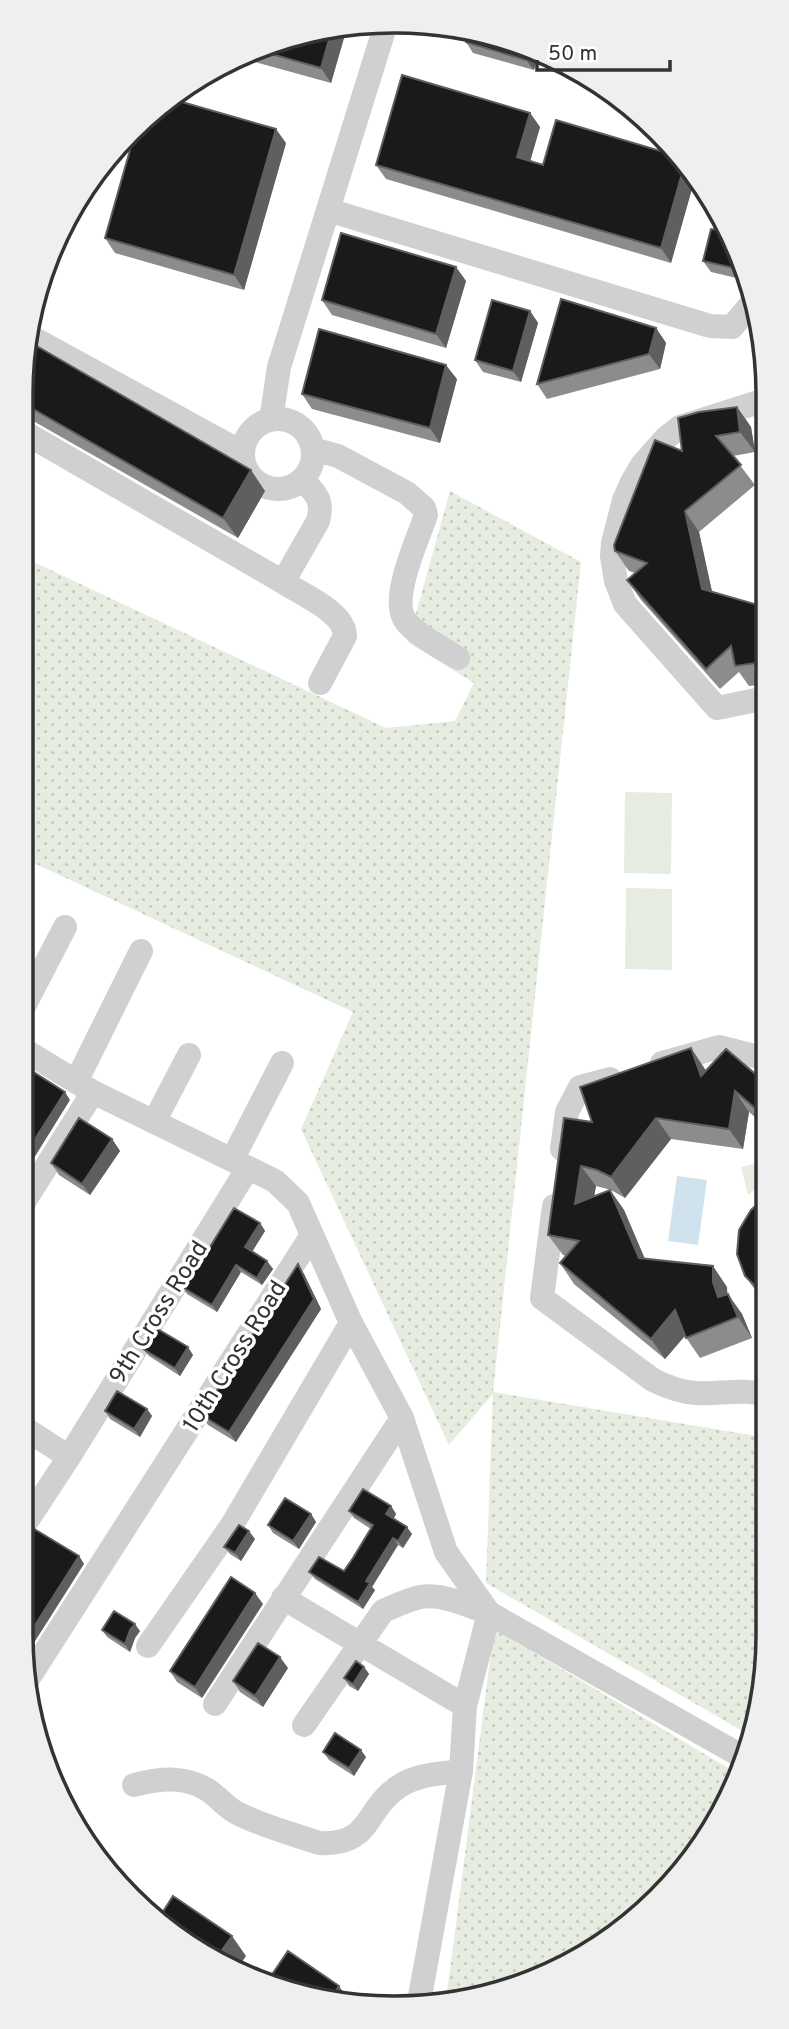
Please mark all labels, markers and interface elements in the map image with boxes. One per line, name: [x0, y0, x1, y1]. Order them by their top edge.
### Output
scale bar: [537, 28, 670, 72]
text: 50 m: [548, 41, 597, 68]
street label: 9th Cross Road: [104, 1236, 216, 1390]
street label: 10th Cross Road: [177, 1276, 294, 1438]

